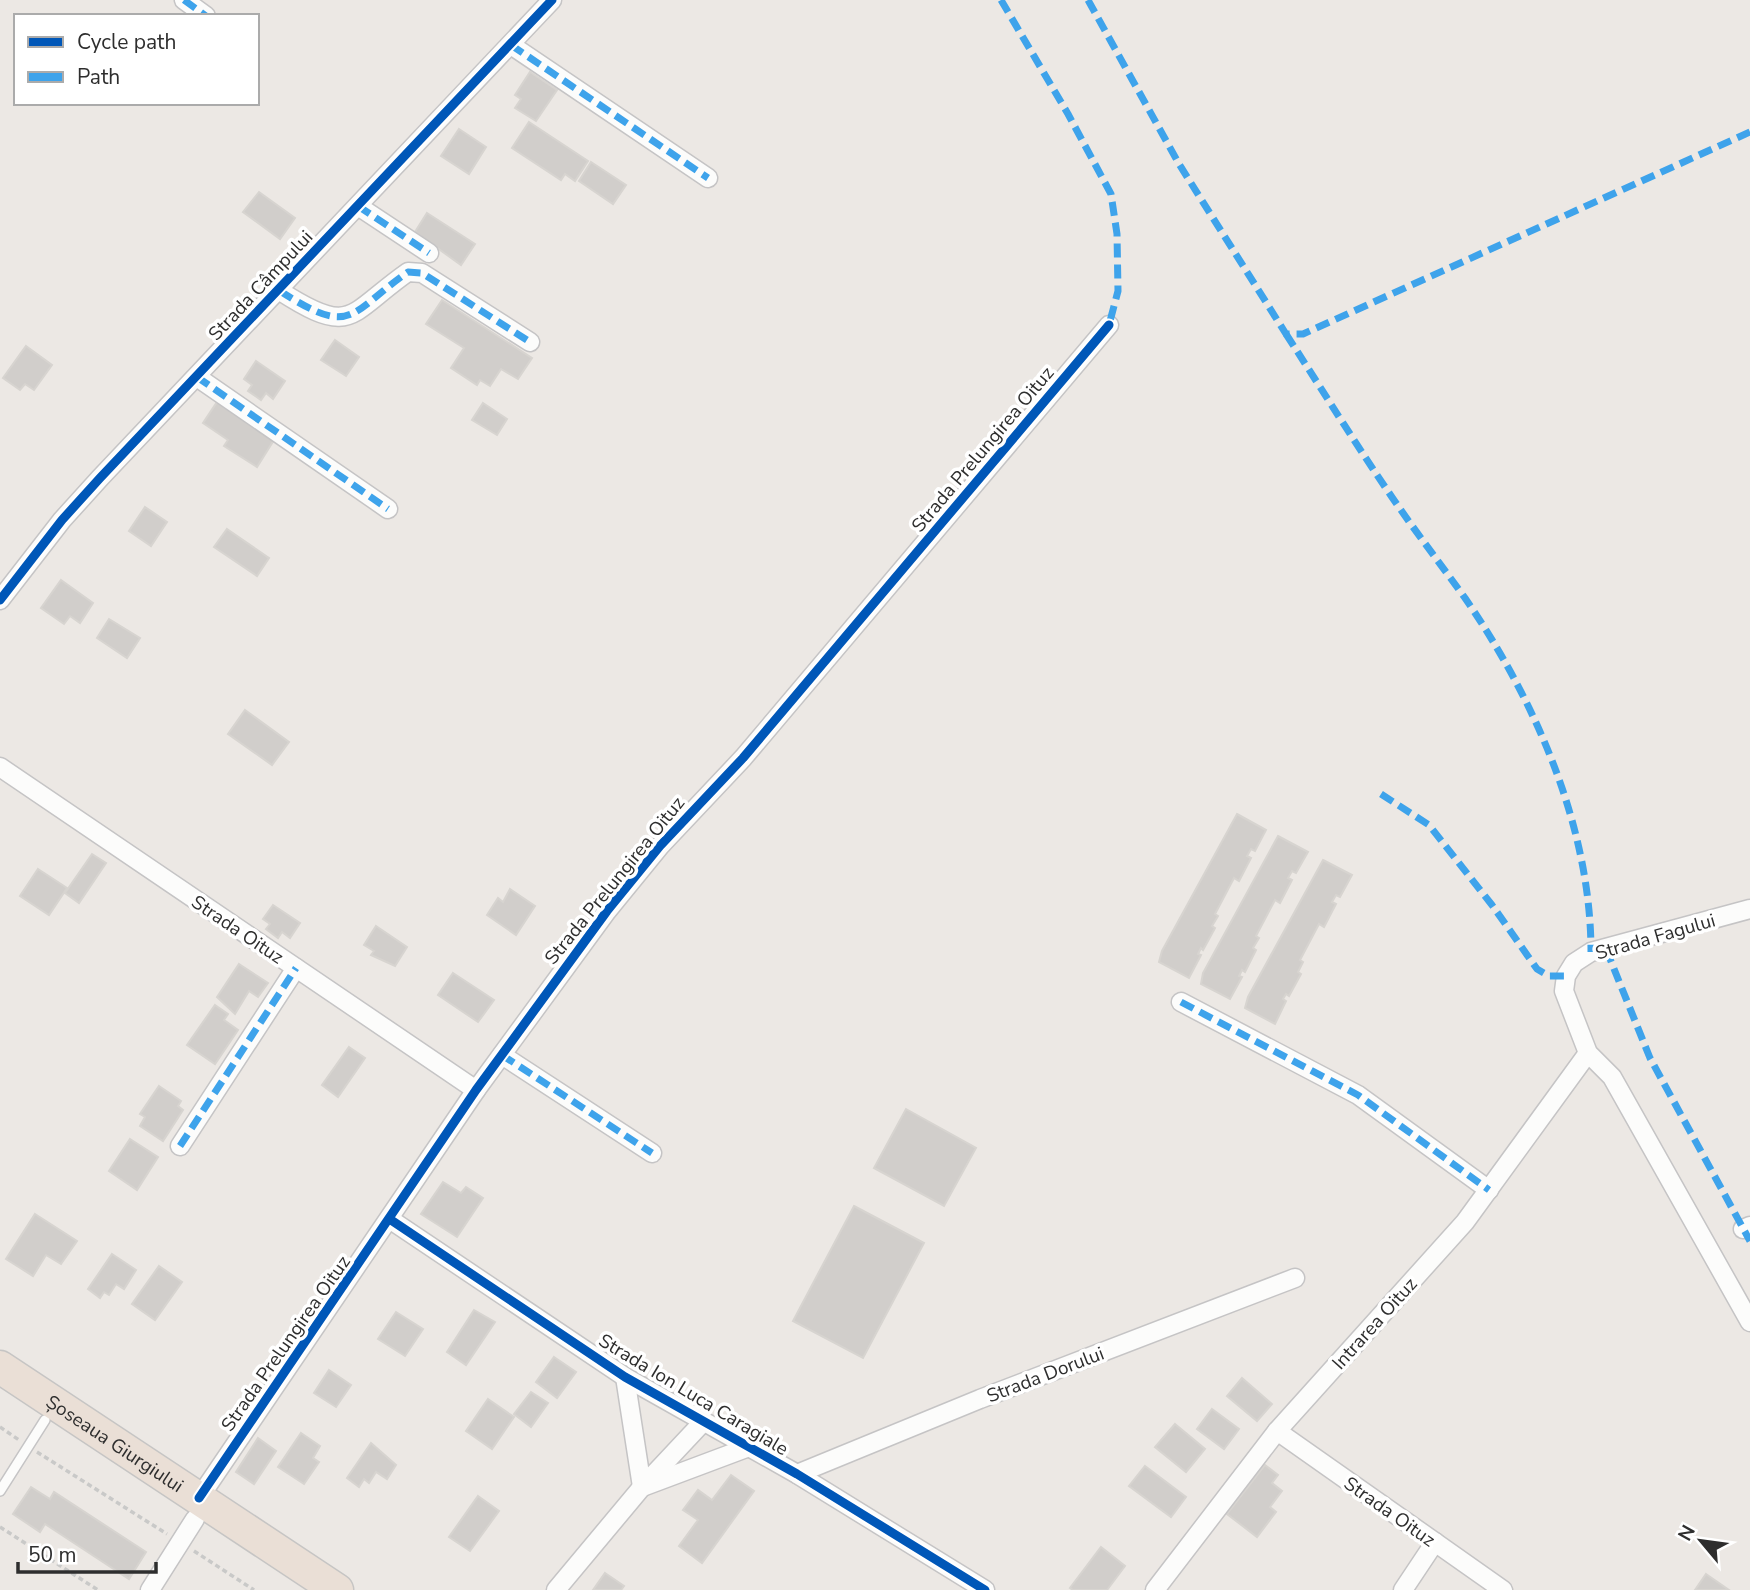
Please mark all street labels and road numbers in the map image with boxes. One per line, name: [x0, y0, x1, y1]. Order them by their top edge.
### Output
street label: Strada Câmpului: [203, 225, 319, 347]
street label: Strada Prelungirea Oituz: [906, 361, 1060, 538]
street label: Strada Prelungirea Oituz: [539, 791, 691, 970]
street label: Strada Oituz: [186, 889, 289, 970]
street label: Strada Fagului: [1592, 907, 1718, 967]
street label: Strada Prelungirea Oituz: [215, 1250, 357, 1437]
street label: Intrarea Oituz: [1326, 1272, 1423, 1375]
street label: Strada Ion Luca Caragiale: [594, 1328, 793, 1462]
street label: Strada Dorului: [983, 1341, 1108, 1409]
street label: Șoseaua Giurgiului: [41, 1389, 188, 1499]
street label: Strada Oituz: [1338, 1471, 1441, 1553]

